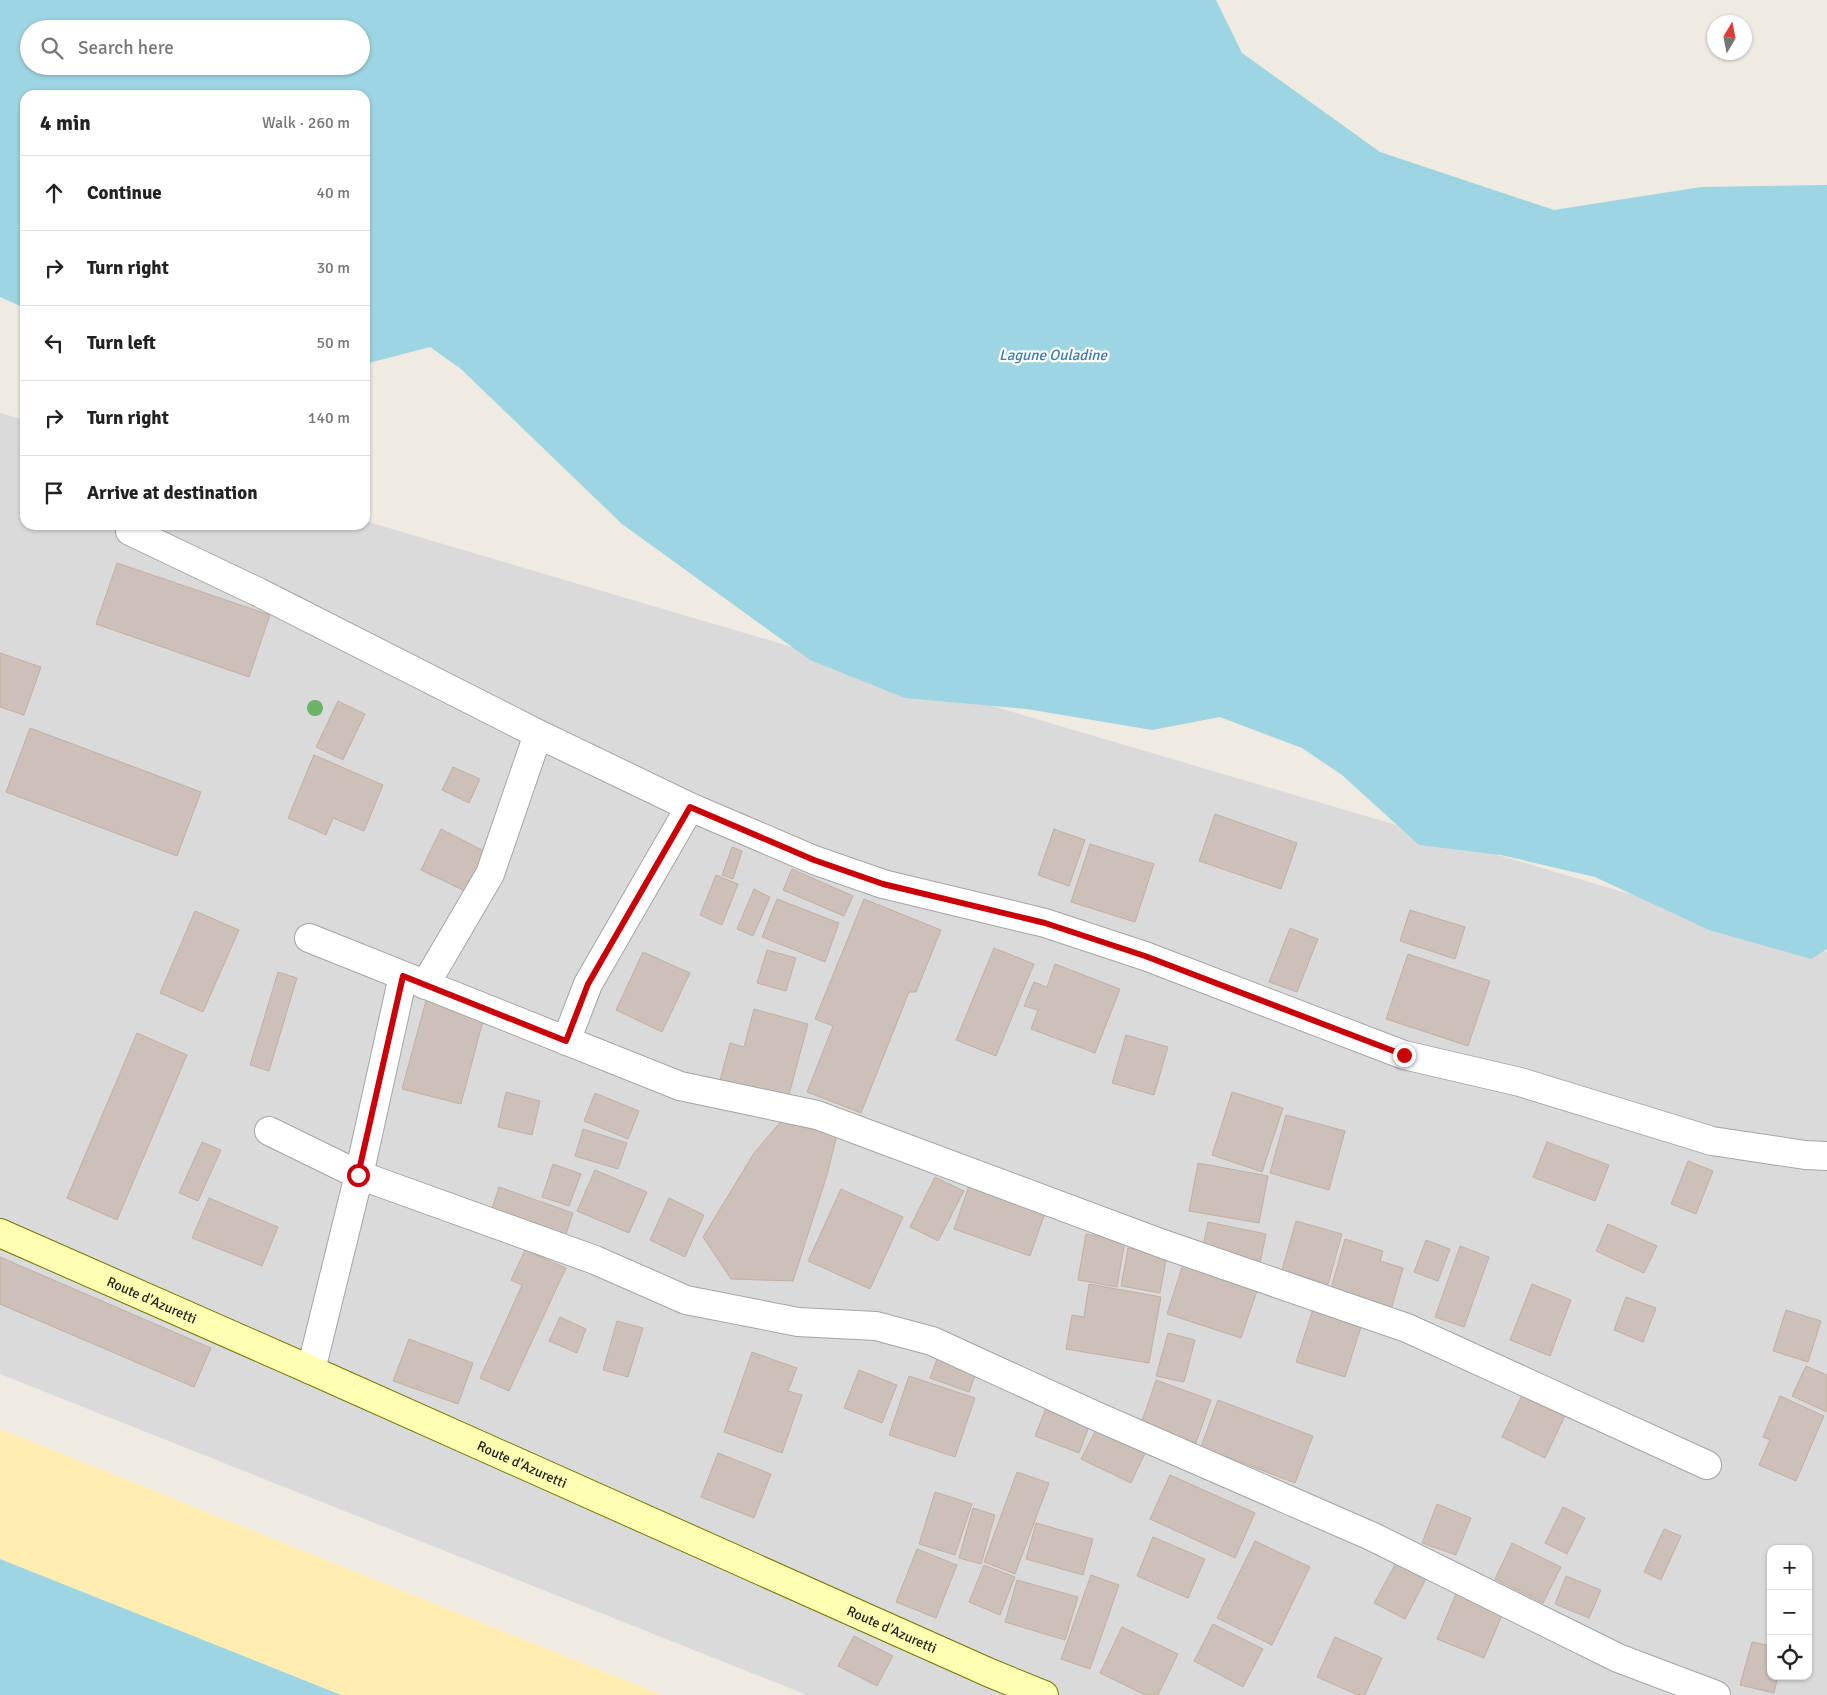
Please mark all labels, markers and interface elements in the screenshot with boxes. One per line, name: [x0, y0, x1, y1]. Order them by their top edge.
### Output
north arrow: [1707, 15, 1752, 60]
search box: [20, 20, 370, 75]
icon: search: [38, 34, 66, 62]
text: Search here: [78, 36, 174, 60]
text: 4 min: [40, 110, 91, 136]
text: Walk · 260 m: [262, 113, 350, 133]
icon: ahead: [40, 179, 68, 207]
text: Continue: [87, 181, 162, 205]
text: 40 m: [316, 183, 350, 203]
icon: right: [40, 254, 68, 282]
text: Turn right: [87, 256, 169, 280]
text: 30 m: [316, 258, 350, 278]
icon: left: [40, 329, 68, 357]
text: Turn left: [87, 331, 156, 355]
text: 50 m: [316, 333, 350, 353]
water label: Lagune Ouladine: [999, 346, 1109, 364]
icon: right: [40, 404, 68, 432]
text: Turn right: [87, 406, 169, 430]
text: 140 m: [308, 408, 350, 428]
icon: arrive: [40, 479, 68, 507]
text: Arrive at destination: [87, 481, 258, 505]
route end: [1393, 1044, 1416, 1067]
route start: [347, 1164, 370, 1187]
street label: Route d'Azuretti: [104, 1273, 200, 1327]
street label: Route d'Azuretti: [475, 1437, 570, 1492]
map controls: [1767, 1545, 1812, 1680]
button: +: [1767, 1545, 1812, 1590]
button: −: [1767, 1590, 1812, 1635]
street label: Route d'Azuretti: [844, 1602, 939, 1657]
button: locate: [1767, 1635, 1812, 1680]

